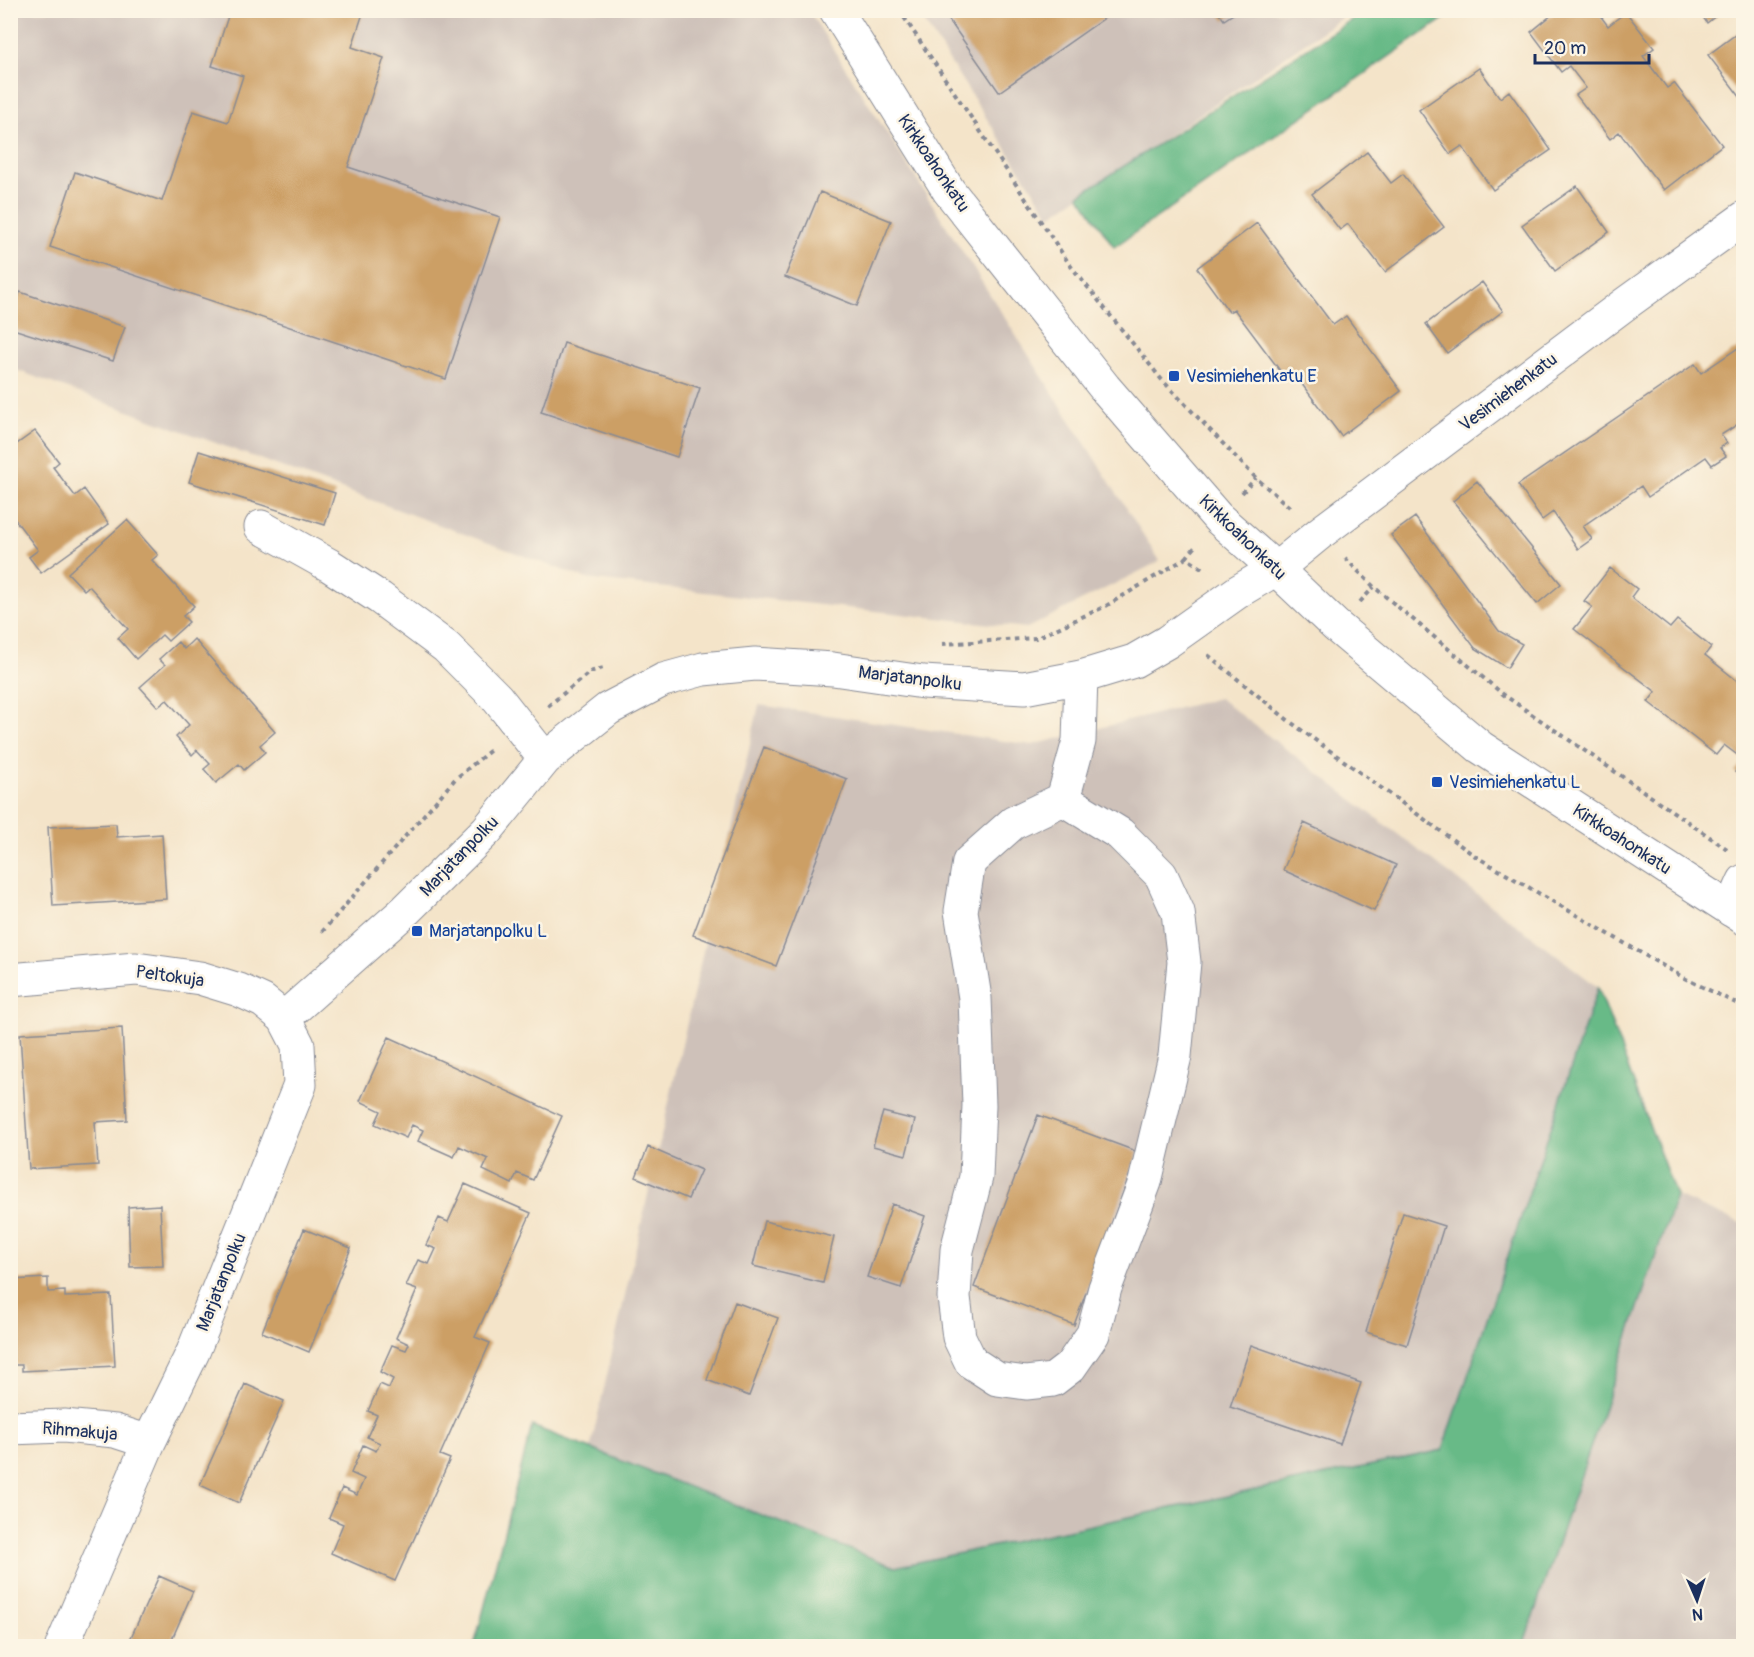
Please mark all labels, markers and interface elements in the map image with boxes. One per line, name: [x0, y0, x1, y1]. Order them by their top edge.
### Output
scale bar: [1535, 27, 1649, 65]
text: 20 m: [1544, 37, 1586, 60]
street label: Kirkkoahonkatu: [892, 110, 975, 217]
street label: Vesimiehenkatu: [1455, 348, 1562, 437]
place label: Vesimiehenkatu E: [1186, 365, 1317, 388]
marker: Vesimiehenkatu E: [1167, 369, 1181, 383]
street label: Kirkkoahonkatu: [1194, 490, 1291, 585]
street label: Marjatanpolku: [857, 661, 963, 696]
place label: Vesimiehenkatu L: [1449, 771, 1580, 794]
marker: Vesimiehenkatu L: [1430, 775, 1444, 789]
street label: Kirkkoahonkatu: [1568, 799, 1676, 880]
street label: Marjatanpolku: [415, 811, 504, 902]
place label: Marjatanpolku L: [429, 920, 547, 943]
marker: Marjatanpolku L: [410, 924, 424, 938]
street label: Peltokuja: [134, 960, 206, 993]
street label: Marjatanpolku: [191, 1230, 252, 1335]
street label: Rihmakuja: [41, 1417, 119, 1446]
north arrow: [1667, 1570, 1727, 1630]
text: N: [1692, 1604, 1704, 1624]

